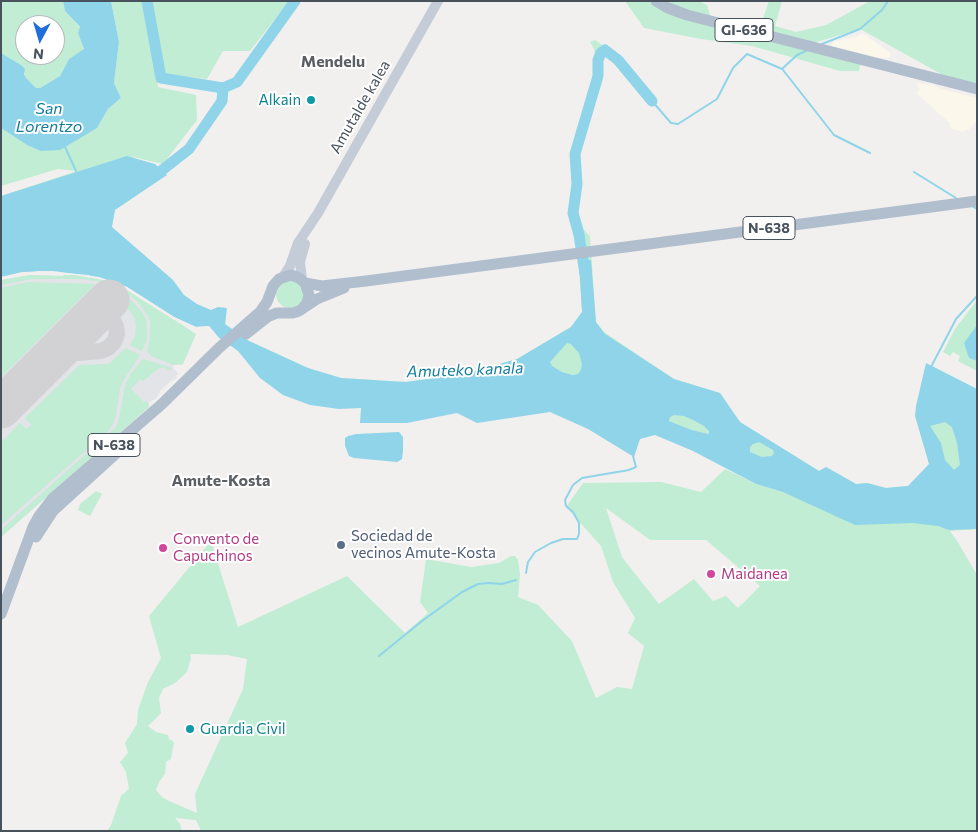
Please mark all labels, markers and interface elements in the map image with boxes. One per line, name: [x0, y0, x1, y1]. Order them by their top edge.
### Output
north arrow: [15, 15, 65, 65]
road number: GI-636: [715, 18, 773, 42]
text: N: [32, 45, 45, 63]
district label: Mendelu: [301, 52, 365, 72]
street label: Amutalde kalea: [326, 57, 394, 157]
place label: Alkain: [258, 91, 301, 109]
marker: Alkain: [305, 94, 317, 106]
water label: San Lorentzo: [16, 99, 82, 137]
road number: N-638: [743, 217, 795, 240]
water label: Amuteko kanala: [406, 358, 524, 382]
road number: N-638: [88, 434, 140, 456]
district label: Amute-Kosta: [172, 471, 270, 491]
place label: Sociedad de vecinos Amute-Kosta: [351, 527, 496, 562]
place label: Convento de Capuchinos: [173, 530, 259, 565]
marker: Sociedad de vecinos Amute-Kosta: [335, 539, 347, 551]
marker: Convento de Capuchinos: [157, 542, 169, 554]
place label: Maidanea: [721, 565, 788, 583]
marker: Maidanea: [705, 568, 717, 580]
place label: Guardia Civil: [200, 720, 286, 738]
marker: Guardia Civil: [184, 723, 196, 735]

